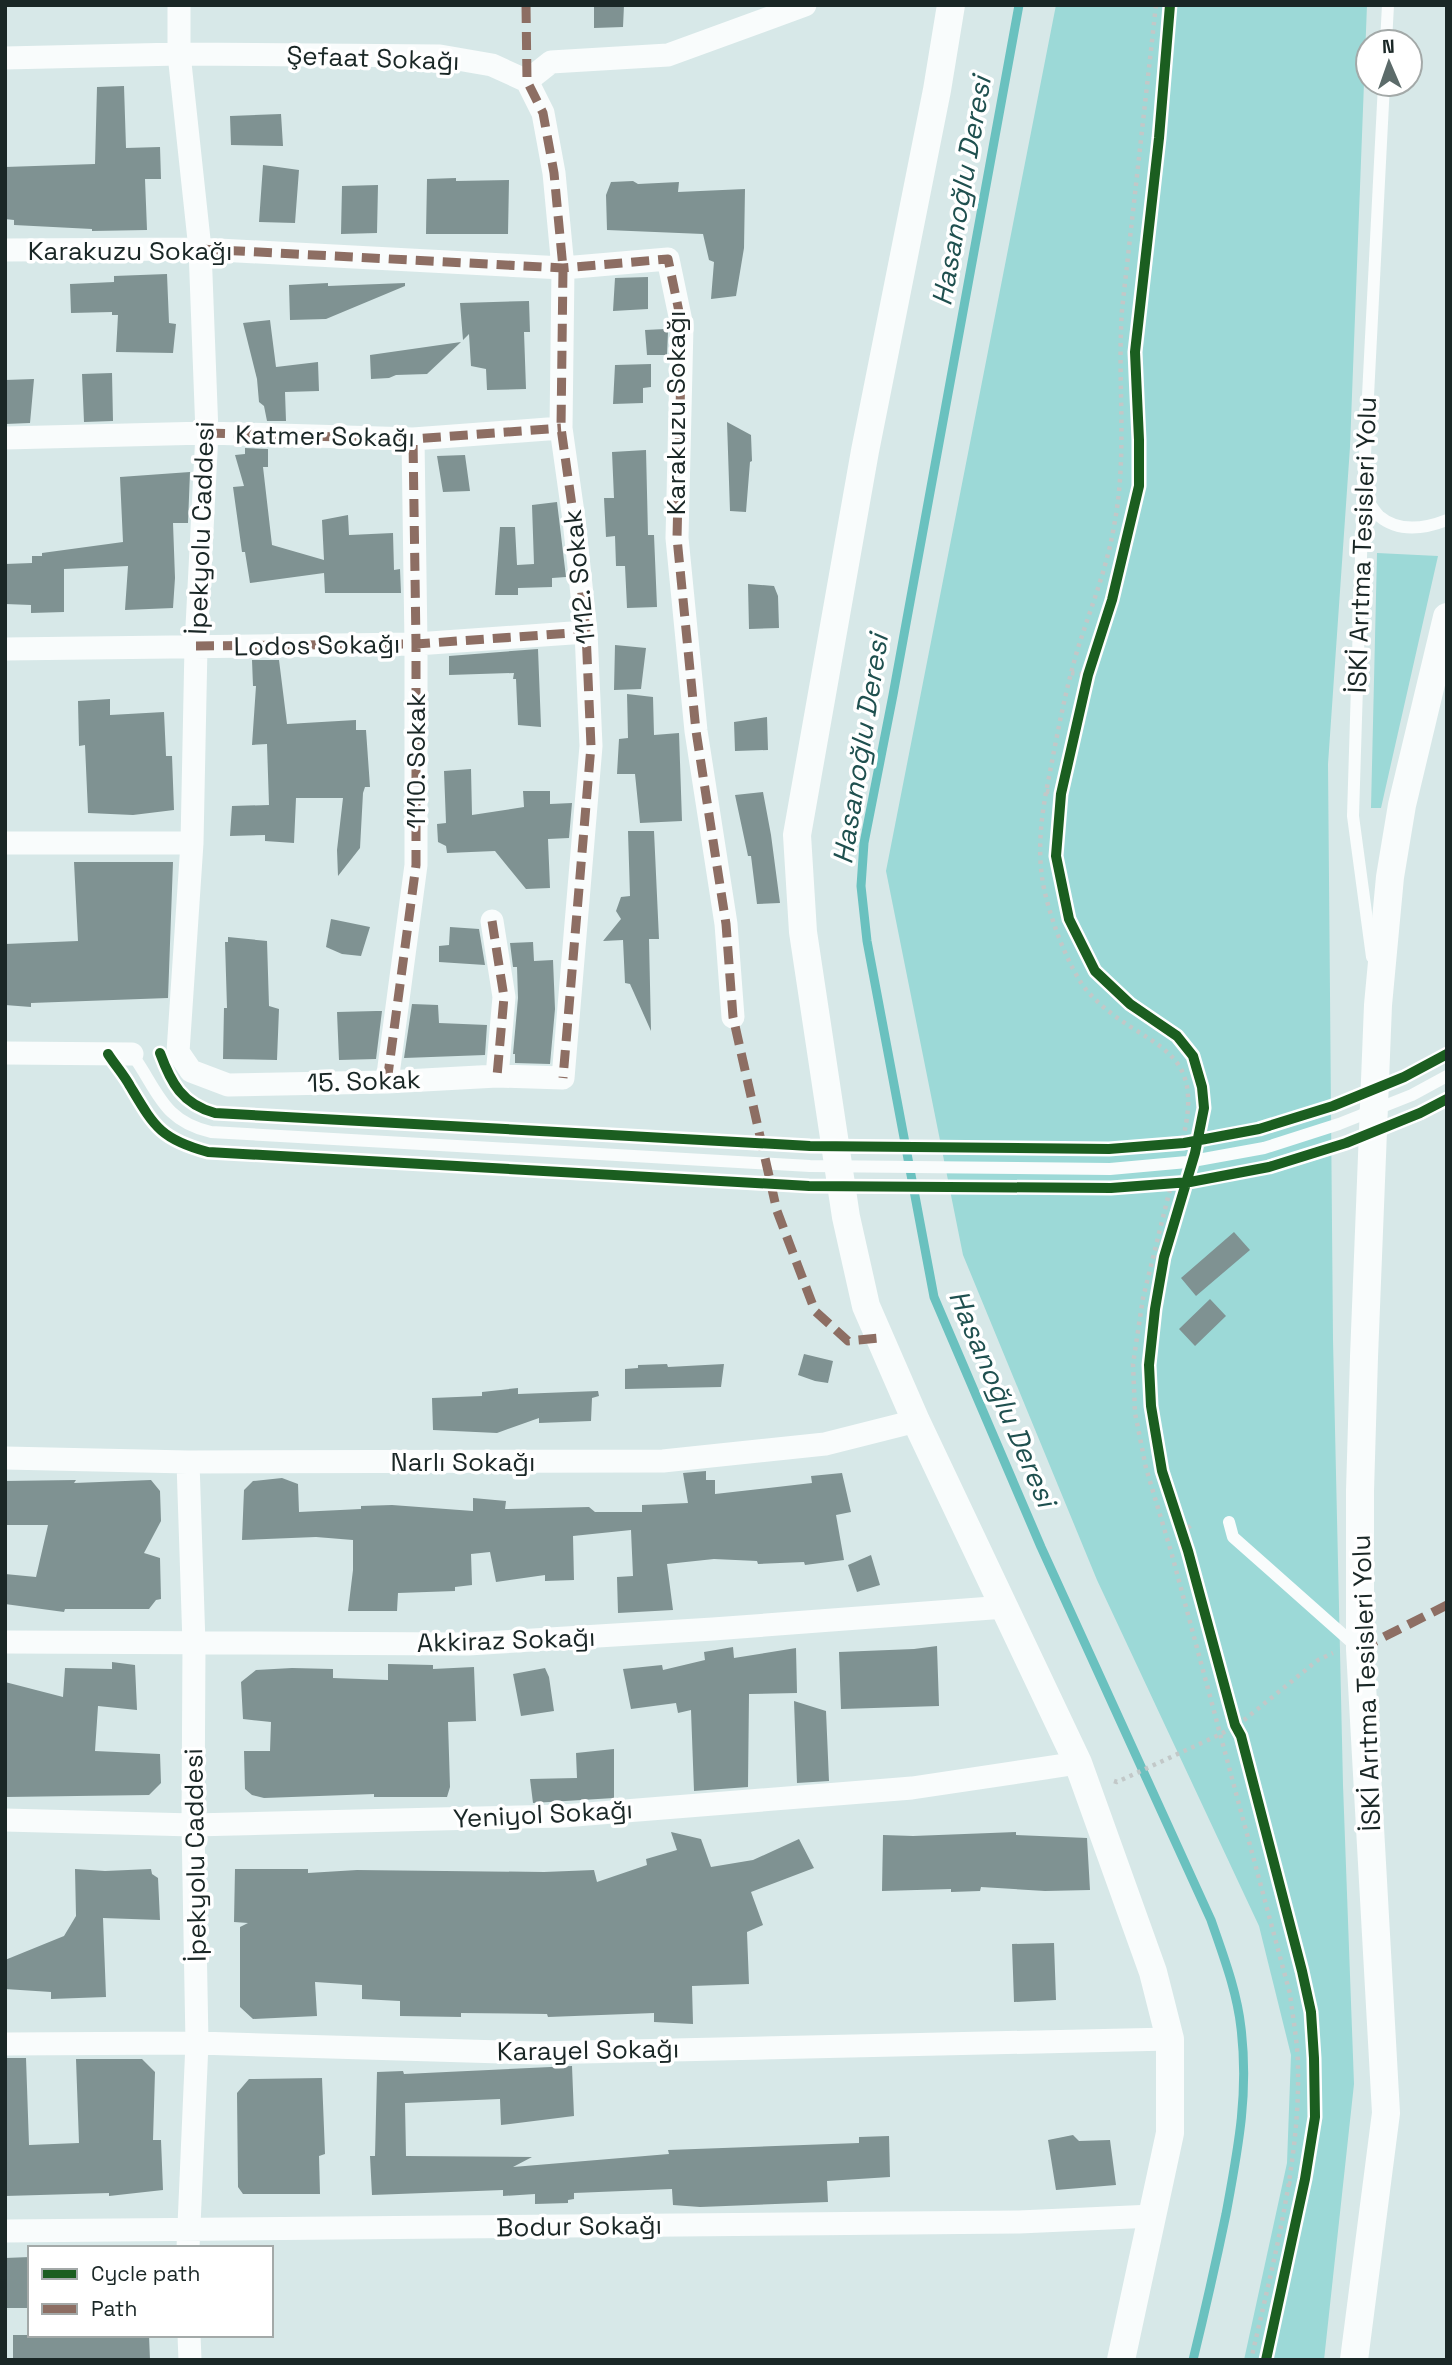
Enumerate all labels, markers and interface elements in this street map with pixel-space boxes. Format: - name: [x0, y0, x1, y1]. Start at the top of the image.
- north arrow: [1354, 28, 1424, 98]
- text: N: [1382, 34, 1395, 59]
- street label: Şefaat Sokağı: [286, 38, 460, 78]
- water label: Hasanoğlu Deresi: [923, 70, 999, 308]
- street label: Karakuzu Sokağı: [28, 234, 232, 268]
- street label: Karakuzu Sokağı: [659, 311, 693, 515]
- street label: İSKİ Arıtma Tesisleri Yolu: [1340, 396, 1384, 694]
- street label: Katmer Sokağı: [235, 417, 415, 455]
- street label: İpekyolu Caddesi: [180, 421, 222, 635]
- street label: 1112. Sokak: [555, 508, 603, 646]
- street label: Lodos Sokağı: [233, 627, 401, 663]
- water label: Hasanoğlu Deresi: [824, 628, 896, 866]
- street label: 1110. Sokak: [399, 693, 433, 829]
- street label: 15. Sokak: [307, 1062, 421, 1100]
- water label: Hasanoğlu Deresi: [941, 1284, 1066, 1515]
- street label: Narlı Sokağı: [391, 1445, 535, 1479]
- street label: İSKİ Arıtma Tesisleri Yolu: [1344, 1534, 1388, 1832]
- street label: Akkiraz Sokağı: [416, 1620, 596, 1660]
- street label: İpekyolu Caddesi: [176, 1748, 214, 1962]
- street label: Yeniyol Sokağı: [452, 1792, 634, 1836]
- street label: Karayel Sokağı: [496, 2031, 680, 2069]
- street label: Bodur Sokağı: [496, 2208, 662, 2244]
- legend: [28, 2246, 273, 2337]
- text: Cycle path: [91, 2260, 200, 2287]
- text: Path: [91, 2295, 137, 2322]

